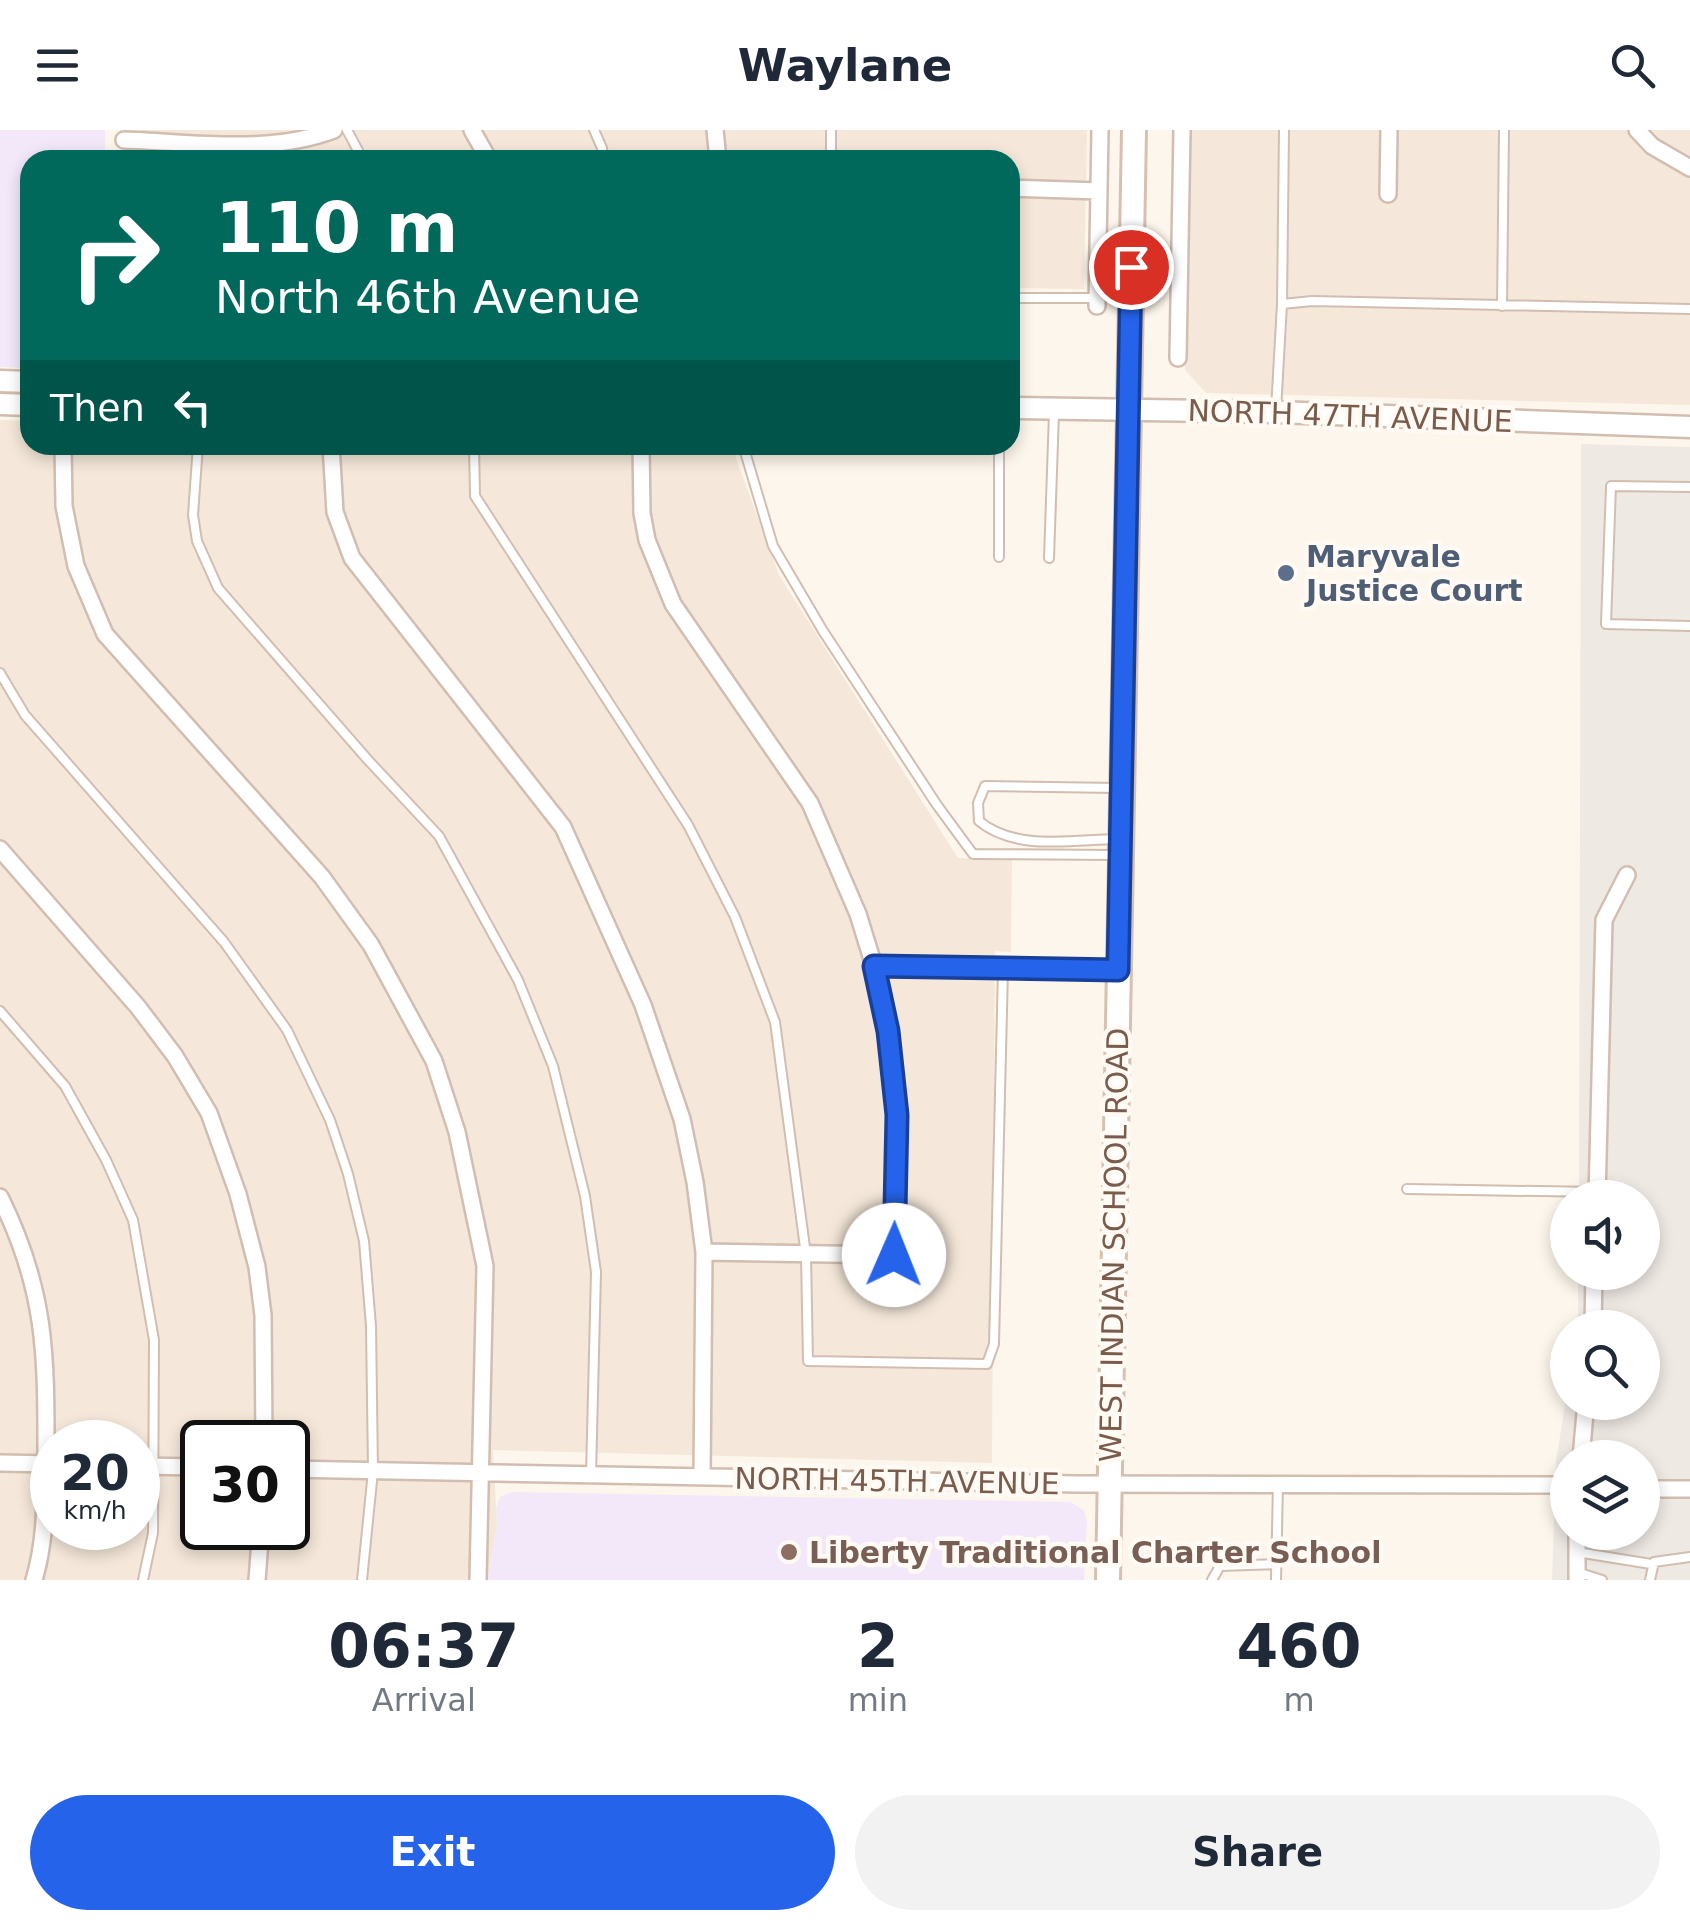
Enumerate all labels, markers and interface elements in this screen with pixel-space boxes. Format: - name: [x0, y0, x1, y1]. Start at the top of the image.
- icon: menu: [30, 38, 85, 93]
- icon: search: [1605, 38, 1660, 93]
- text: Waylane: [738, 39, 952, 92]
- text: 110 m: [215, 187, 458, 269]
- icon: right: [50, 190, 180, 320]
- pin: [1089, 225, 1174, 310]
- icon: arrive: [1104, 240, 1159, 295]
- text: North 46th Avenue: [215, 271, 640, 324]
- icon: left: [165, 380, 220, 435]
- text: Then: [50, 386, 145, 430]
- street label: NORTH 47TH AVENUE: [1187, 393, 1513, 439]
- place label: Maryvale Justice Court: [1304, 539, 1523, 608]
- marker: Maryvale Justice Court: [1275, 562, 1297, 584]
- street label: WEST INDIAN SCHOOL ROAD: [1093, 1027, 1135, 1463]
- map controls: [1550, 1180, 1660, 1550]
- button: sound: [1550, 1180, 1660, 1290]
- position arrow: [842, 1203, 946, 1307]
- button: search: [1550, 1310, 1660, 1420]
- speed limit sign: 30: [180, 1420, 310, 1550]
- button: layers: [1550, 1440, 1660, 1550]
- text: 20: [60, 1444, 130, 1502]
- street label: NORTH 45TH AVENUE: [734, 1461, 1060, 1501]
- text: km/h: [63, 1496, 127, 1525]
- place label: Liberty Traditional Charter School: [809, 1535, 1381, 1570]
- marker: Liberty Traditional Charter School: [778, 1541, 800, 1563]
- text: 06:37: [328, 1611, 519, 1681]
- text: 2: [857, 1611, 899, 1681]
- text: 460: [1236, 1611, 1362, 1681]
- text: Arrival: [372, 1681, 476, 1719]
- text: min: [848, 1681, 908, 1719]
- text: m: [1283, 1681, 1315, 1719]
- button: Exit: [30, 1795, 835, 1910]
- button: Share: [855, 1795, 1660, 1910]

